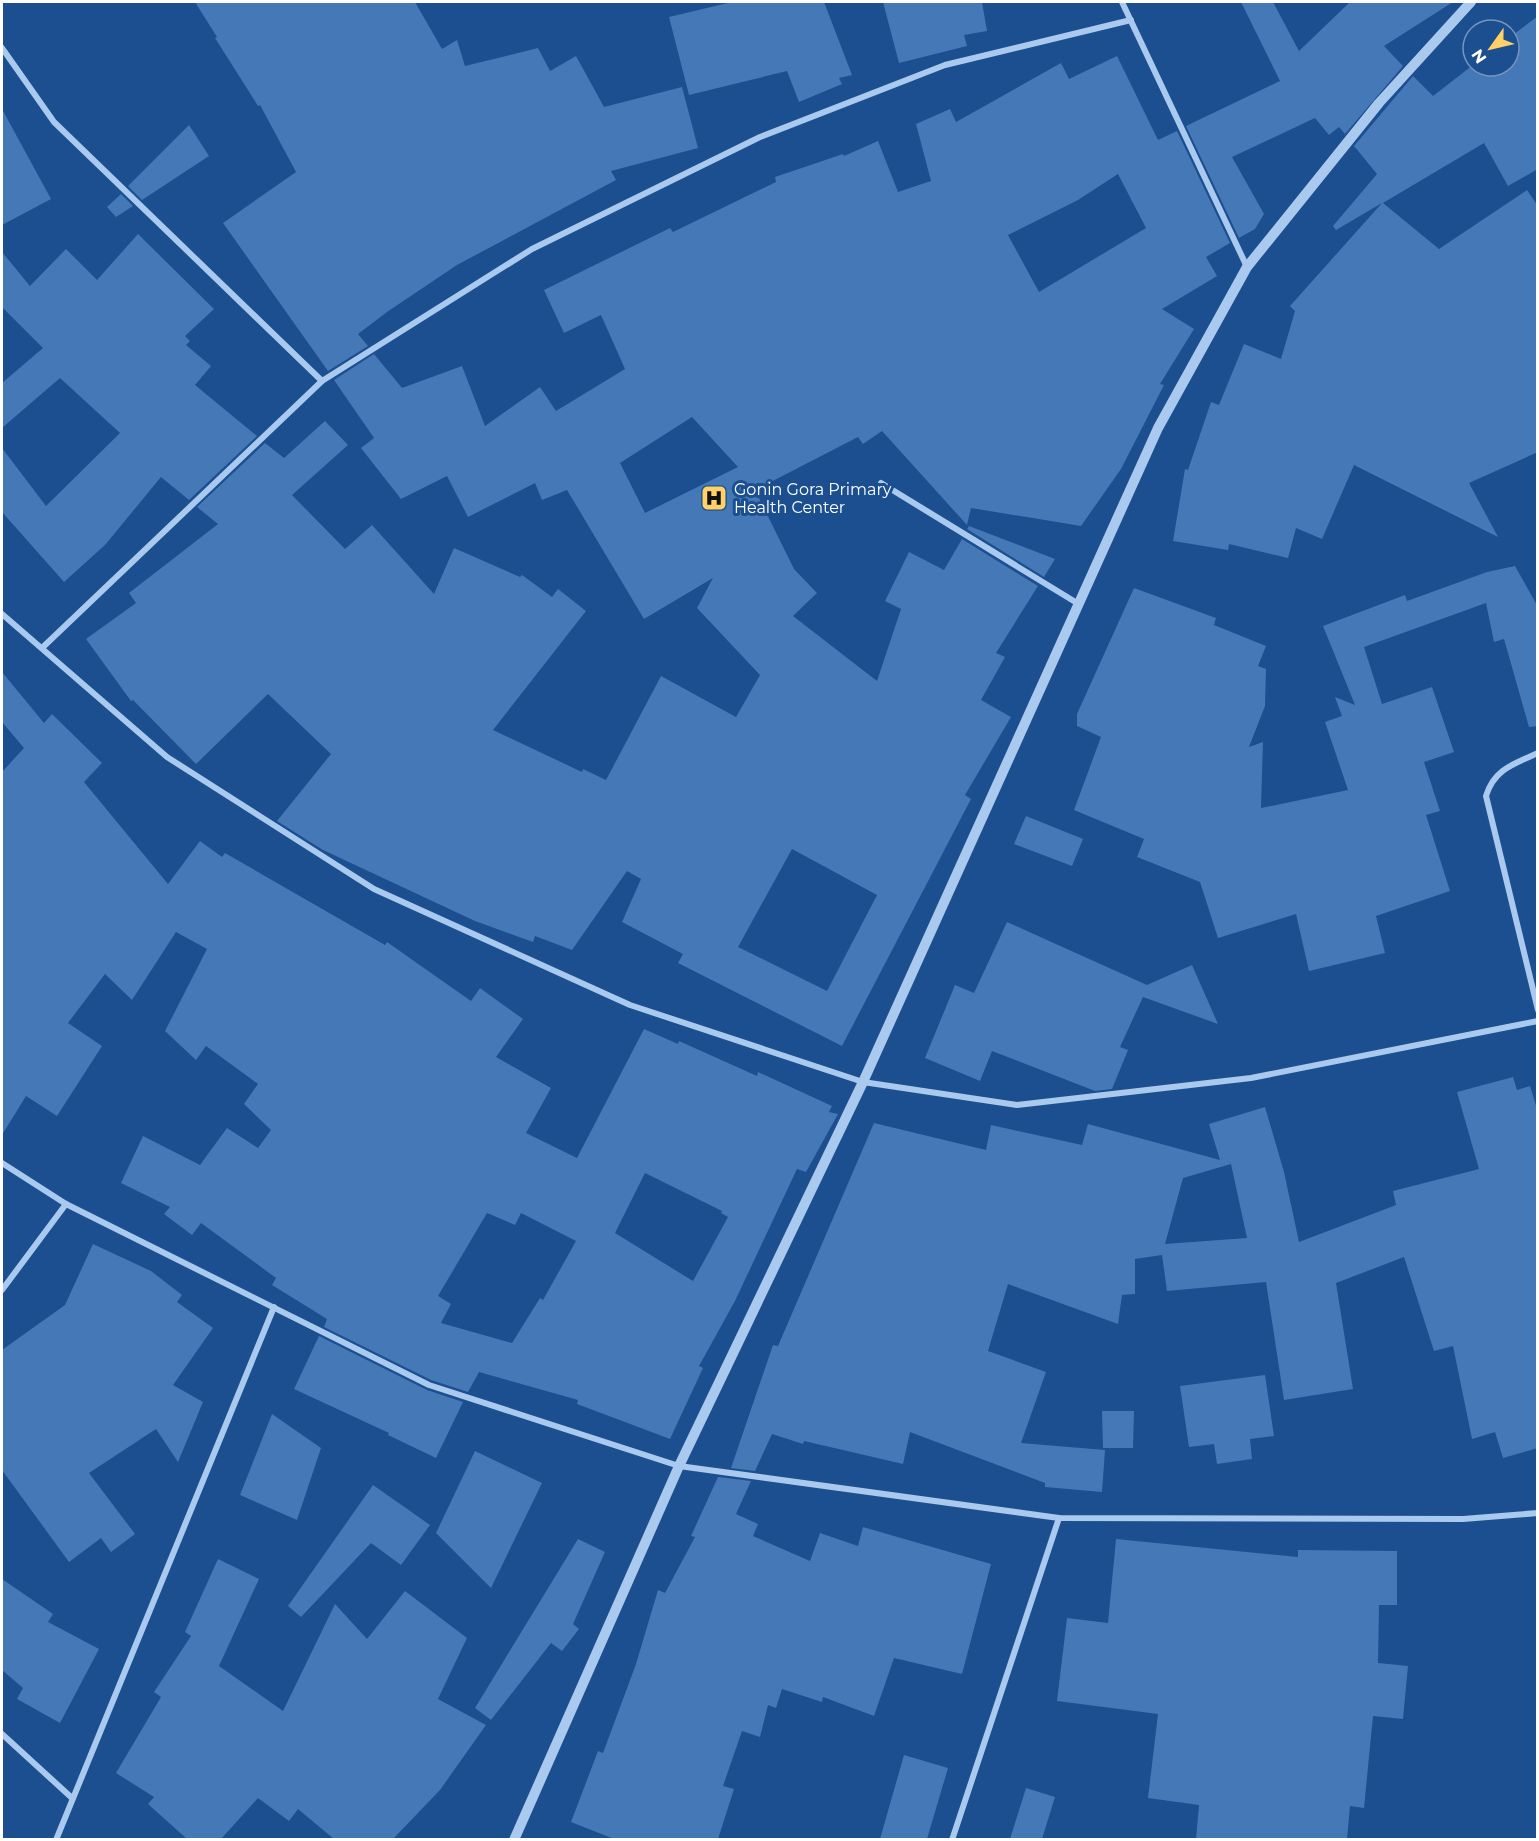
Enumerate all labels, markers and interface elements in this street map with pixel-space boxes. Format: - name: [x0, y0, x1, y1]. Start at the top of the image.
- north arrow: [1461, 18, 1521, 78]
- text: N: [1467, 45, 1490, 67]
- place label: Gonin Gora Primary Health Center: [734, 480, 892, 517]
- hospital icon: Gonin Gora Primary Health Center: [699, 483, 729, 513]

